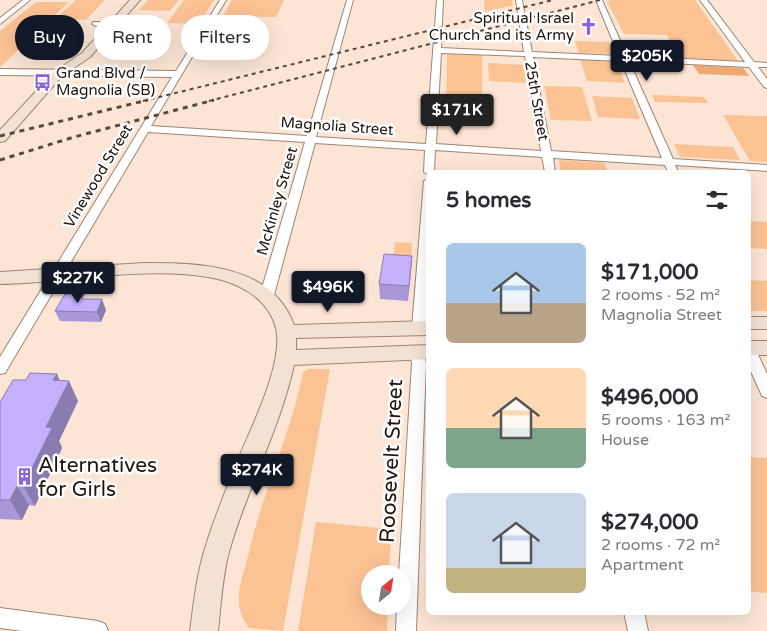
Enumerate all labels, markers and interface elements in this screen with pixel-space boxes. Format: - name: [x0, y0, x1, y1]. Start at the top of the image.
- place label: Spiritual Israel Church and its Army: [429, 9, 574, 44]
- chip: Buy: [15, 15, 84, 60]
- chip: Rent: [94, 15, 171, 60]
- chip: Filters: [181, 15, 269, 60]
- church icon: Spiritual Israel Church and its Army: [578, 17, 598, 37]
- pin: $205K: [612, 39, 682, 82]
- text: $205K: [622, 46, 672, 66]
- street label: 25th Street: [521, 60, 553, 142]
- place label: Grand Blvd / Magnolia (SB): [56, 64, 155, 99]
- bus stop icon: Grand Blvd / Magnolia (SB): [32, 72, 52, 92]
- pin: $171K: [422, 94, 492, 136]
- text: $171K: [432, 100, 482, 120]
- street label: Magnolia Street: [280, 113, 394, 139]
- street label: Vinewood Street: [60, 121, 136, 231]
- street label: McKinley Street: [253, 144, 301, 257]
- icon: filters: [703, 186, 731, 214]
- text: 5 homes: [446, 188, 531, 213]
- text: $171,000: [601, 260, 699, 285]
- pin: $227K: [43, 262, 113, 304]
- icon: home: [486, 263, 546, 323]
- text: $227K: [53, 268, 103, 288]
- pin: $496K: [293, 270, 363, 313]
- text: $496K: [303, 277, 353, 297]
- text: 2 rooms · 52 m²: [601, 285, 720, 305]
- text: Magnolia Street: [601, 305, 722, 325]
- street label: Roosevelt Street: [375, 379, 408, 544]
- text: $496,000: [601, 385, 699, 410]
- icon: home: [486, 388, 546, 448]
- text: 5 rooms · 163 m²: [601, 410, 730, 430]
- text: House: [601, 430, 649, 450]
- place label: Alternatives for Girls: [38, 453, 157, 502]
- pin: $274K: [222, 454, 292, 496]
- text: $274K: [232, 460, 282, 480]
- building icon: Alternatives for Girls: [14, 467, 34, 487]
- text: $274,000: [601, 510, 699, 535]
- icon: home: [486, 513, 546, 573]
- text: 2 rooms · 72 m²: [601, 535, 720, 555]
- text: Apartment: [601, 555, 684, 575]
- north arrow: [361, 565, 411, 615]
- map controls: [361, 565, 411, 615]

